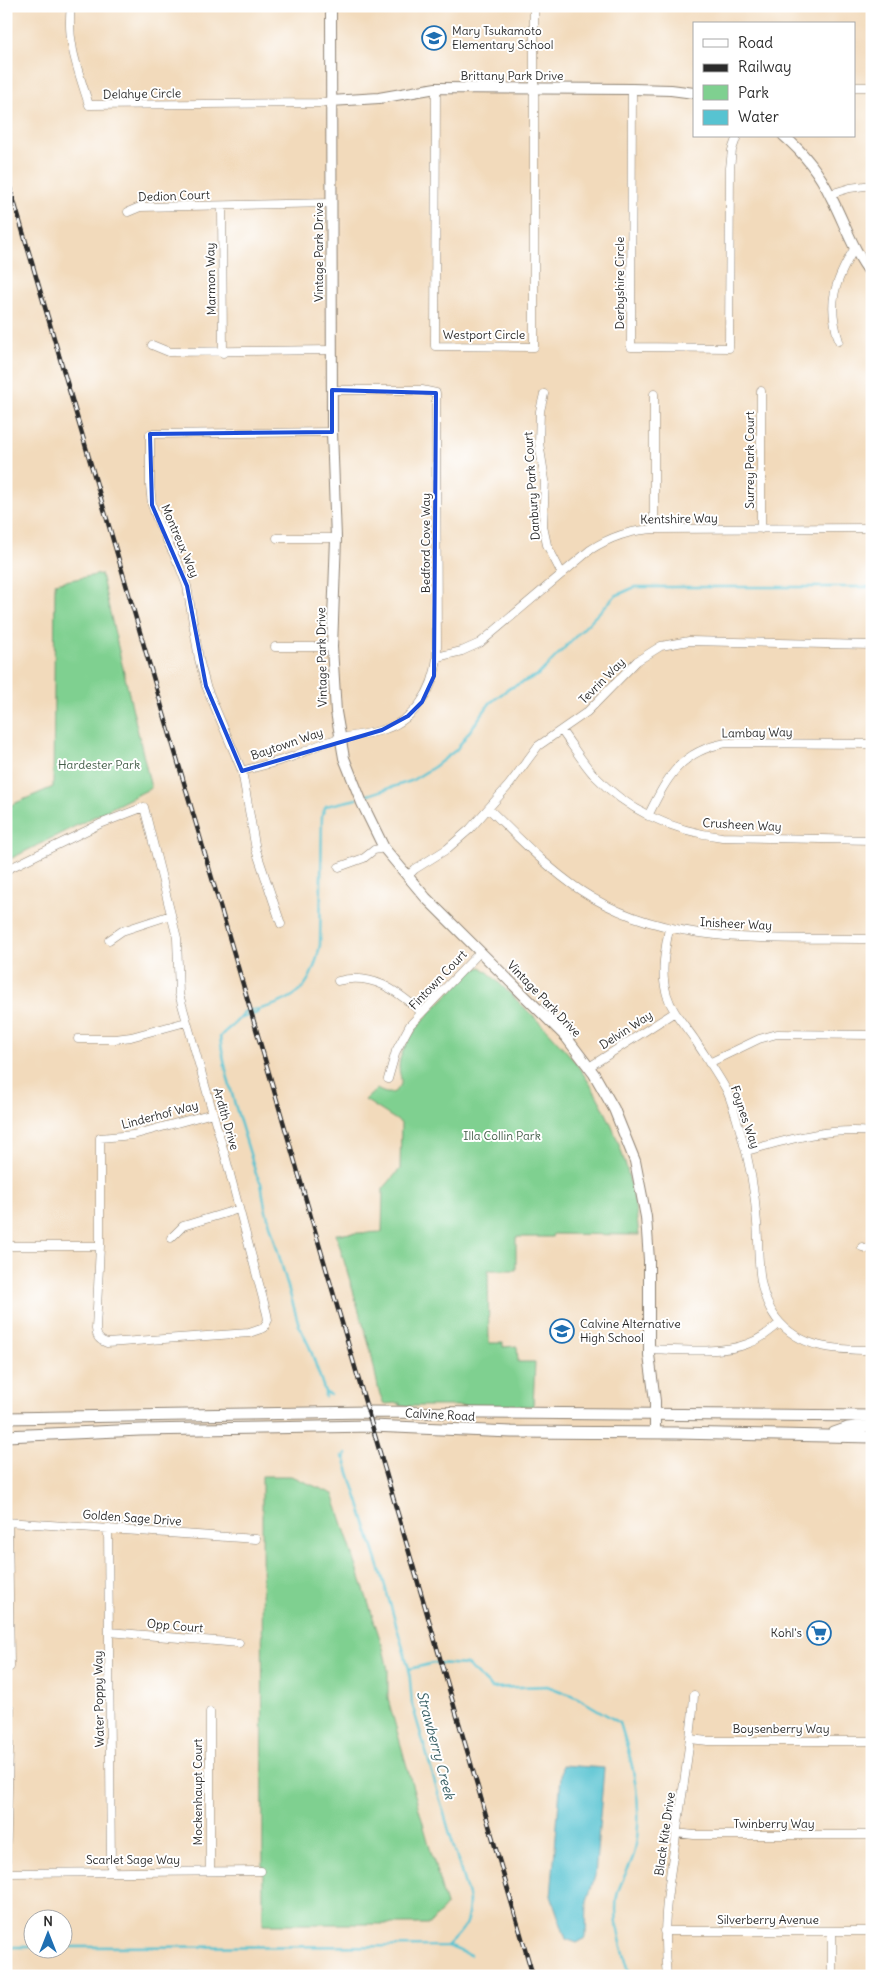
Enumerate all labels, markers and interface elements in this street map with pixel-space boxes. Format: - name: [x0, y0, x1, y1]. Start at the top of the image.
- legend: [693, 22, 856, 138]
- place label: Mary Tsukamoto Elementary School: [452, 23, 553, 52]
- school or university icon: Mary Tsukamoto Elementary School: [421, 25, 447, 51]
- text: Road: [738, 33, 773, 52]
- text: Railway: [738, 57, 792, 76]
- street label: Brittany Park Drive: [461, 68, 563, 83]
- text: Park: [738, 83, 769, 102]
- street label: Delahye Circle: [103, 85, 181, 102]
- text: Water: [738, 107, 779, 126]
- street label: Dedion Court: [138, 187, 210, 204]
- street label: Vintage Park Drive: [311, 202, 326, 302]
- street label: Derbyshire Circle: [612, 237, 627, 329]
- street label: Marmon Way: [202, 243, 219, 315]
- street label: Westport Circle: [443, 327, 525, 342]
- street label: Surrey Park Court: [742, 411, 757, 509]
- street label: Danbury Park Court: [520, 431, 543, 541]
- street label: Bedford Cove Way: [418, 493, 433, 593]
- street label: Montreux Way: [158, 502, 203, 580]
- street label: Kentshire Way: [640, 510, 718, 527]
- street label: Vintage Park Drive: [313, 607, 330, 707]
- street label: Tevrin Way: [575, 654, 628, 707]
- street label: Baytown Way: [249, 724, 325, 763]
- street label: Lambay Way: [721, 724, 793, 741]
- park label: Hardester Park: [58, 757, 140, 772]
- street label: Crusheen Way: [702, 815, 782, 834]
- street label: Inisheer Way: [700, 914, 772, 933]
- street label: Fintown Court: [406, 947, 470, 1012]
- street label: Vintage Park Drive: [504, 957, 584, 1040]
- street label: Delvin Way: [596, 1007, 655, 1052]
- street label: Foynes Way: [728, 1083, 763, 1150]
- street label: Ardith Drive: [210, 1086, 243, 1152]
- street label: Linderhof Way: [120, 1097, 200, 1132]
- park label: Illa Collin Park: [463, 1128, 541, 1143]
- place label: Calvine Alternative High School: [580, 1316, 681, 1345]
- school or university icon: Calvine Alternative High School: [549, 1318, 575, 1344]
- street label: Calvine Road: [405, 1405, 476, 1424]
- street label: Golden Sage Drive: [82, 1507, 182, 1528]
- street label: Opp Court: [146, 1616, 204, 1635]
- supermarket icon: Kohl's: [806, 1620, 832, 1646]
- place label: Kohl's: [771, 1625, 802, 1640]
- street label: Water Poppy Way: [90, 1651, 107, 1747]
- water label: Strawberry Creek: [413, 1689, 459, 1802]
- street label: Boysenberry Way: [733, 1721, 829, 1736]
- street label: Mockenhaupt Court: [190, 1739, 205, 1845]
- street label: Black Kite Drive: [651, 1791, 678, 1877]
- street label: Twinberry Way: [733, 1816, 815, 1831]
- street label: Scarlet Sage Way: [86, 1852, 180, 1867]
- north arrow: [22, 1910, 72, 1960]
- text: N: [43, 1912, 53, 1930]
- street label: Silverberry Avenue: [717, 1912, 819, 1927]

